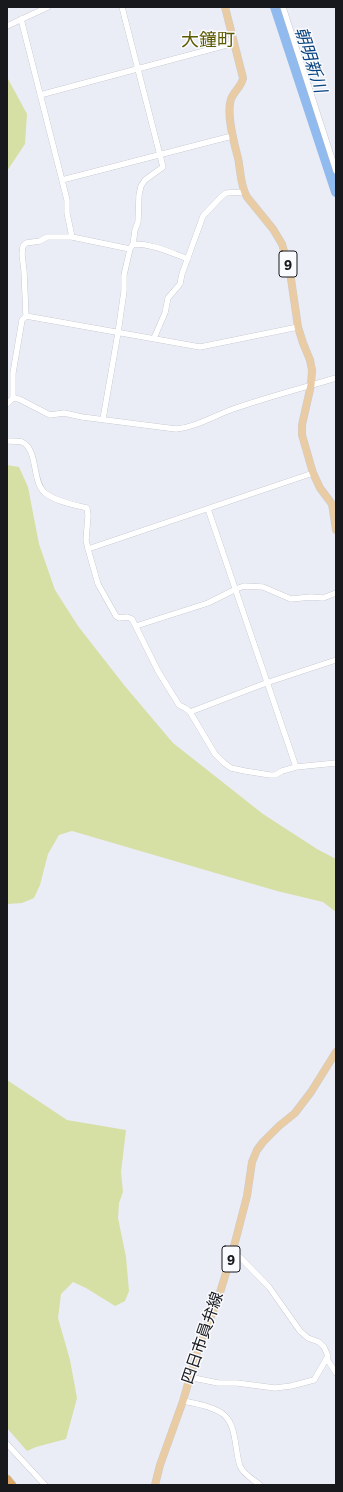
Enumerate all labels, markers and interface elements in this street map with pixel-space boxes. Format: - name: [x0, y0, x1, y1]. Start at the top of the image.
- water label: 朝明新川: [290, 25, 330, 95]
- district label: 大鐘町: [181, 30, 235, 52]
- road number: 9: [279, 251, 297, 277]
- road number: 9: [222, 1246, 240, 1272]
- street label: 四日市員弁線: [178, 1289, 228, 1387]

